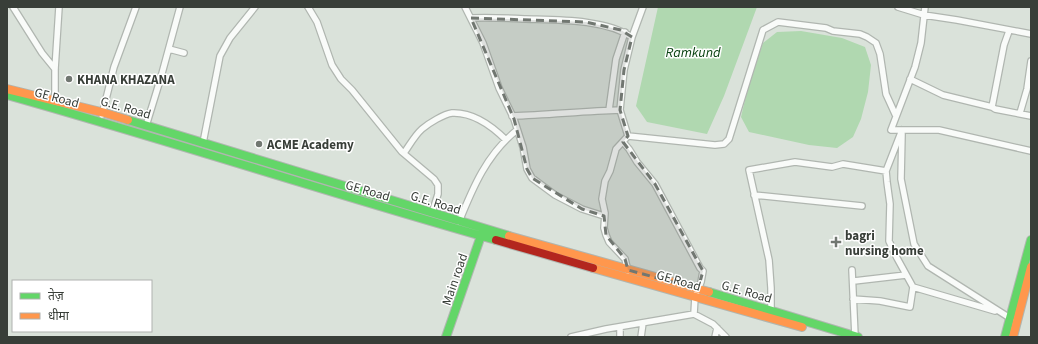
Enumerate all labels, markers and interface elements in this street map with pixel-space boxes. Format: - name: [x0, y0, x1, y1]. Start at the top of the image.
- water label: Ramkund: [666, 43, 721, 63]
- place label: KHANA KHAZANA: [77, 71, 175, 89]
- marker: KHANA KHAZANA: [64, 74, 74, 84]
- street label: GE Road: [32, 83, 81, 113]
- street label: G.E. Road: [98, 92, 153, 124]
- place label: ACME Academy: [266, 136, 354, 154]
- marker: ACME Academy: [254, 139, 264, 149]
- street label: GE Road: [343, 176, 392, 206]
- street label: G.E. Road: [408, 187, 463, 219]
- place label: bagri nursing home: [845, 227, 924, 260]
- marker: bagri nursing home: [830, 236, 842, 248]
- street label: Main road: [438, 251, 472, 308]
- street label: GE Road: [654, 266, 703, 296]
- street label: G.E. Road: [719, 276, 774, 308]
- legend: [12, 280, 152, 332]
- text: तेज़: [48, 288, 65, 305]
- text: धीमा: [48, 308, 70, 325]

